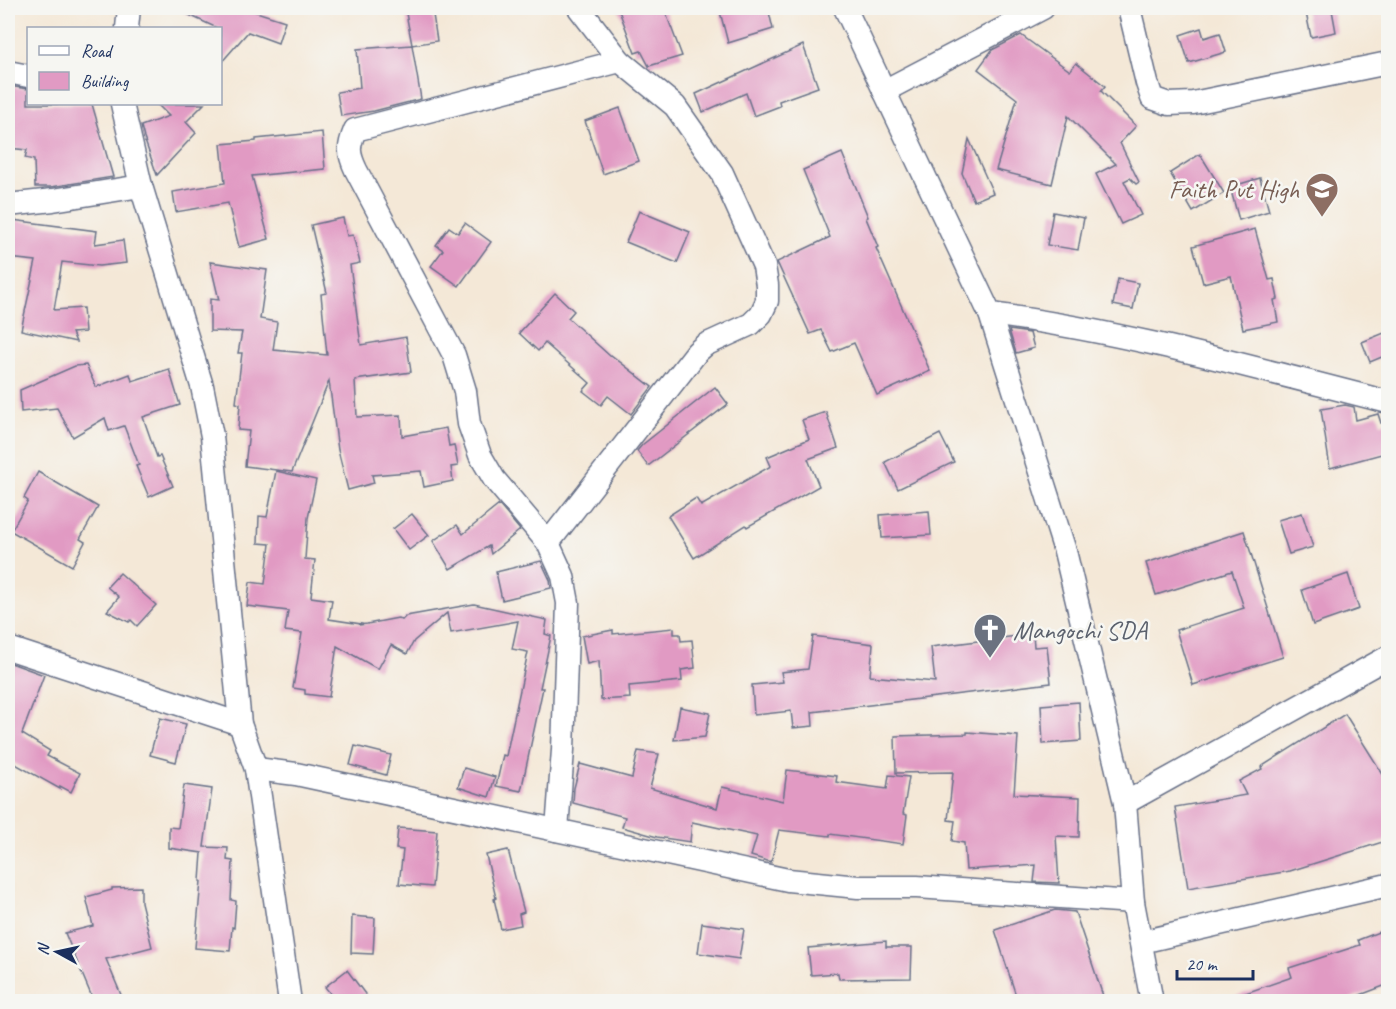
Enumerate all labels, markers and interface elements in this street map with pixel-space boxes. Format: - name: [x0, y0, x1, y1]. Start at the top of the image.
- legend: [27, 27, 222, 105]
- text: Road: [81, 40, 114, 62]
- text: Building: [81, 70, 130, 92]
- school or university icon: Faith Pvt High: [1304, 171, 1340, 218]
- place label: Faith Pvt High: [1169, 173, 1300, 206]
- church icon: Mangochi SDA: [972, 612, 1008, 659]
- place label: Mangochi SDA: [1013, 614, 1149, 647]
- north arrow: [27, 922, 87, 982]
- text: N: [33, 941, 54, 956]
- scale bar: [1177, 943, 1254, 981]
- text: 20 m: [1186, 953, 1219, 975]

